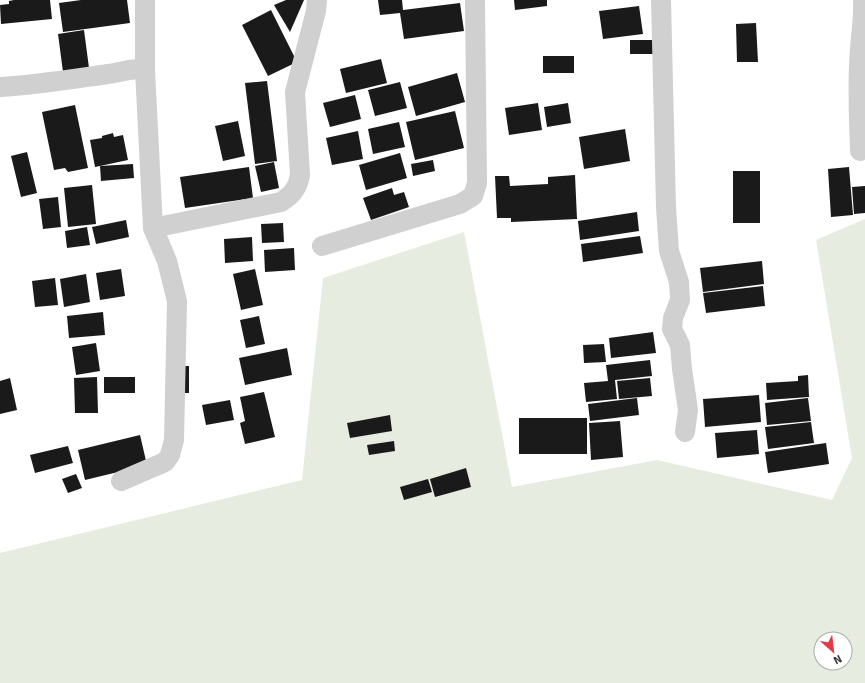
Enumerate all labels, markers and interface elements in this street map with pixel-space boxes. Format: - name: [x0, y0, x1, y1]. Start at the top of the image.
- north arrow: [813, 631, 853, 671]
- text: N: [831, 652, 844, 667]

